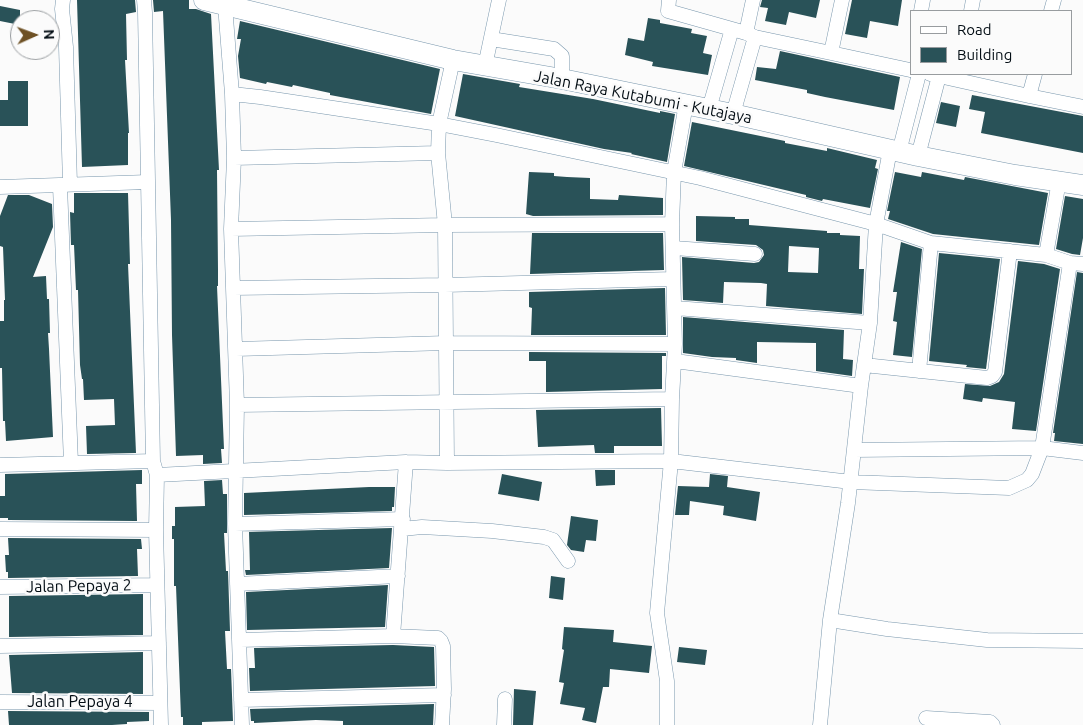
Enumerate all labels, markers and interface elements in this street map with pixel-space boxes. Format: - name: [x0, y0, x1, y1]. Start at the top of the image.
- north arrow: [10, 10, 60, 60]
- legend: [910, 10, 1073, 75]
- text: Road: [957, 21, 992, 38]
- text: N: [41, 29, 57, 40]
- text: Building: [957, 46, 1012, 63]
- street label: Jalan Raya Kutabumi - Kutajaya: [532, 66, 754, 128]
- street label: Jalan Pepaya 2: [26, 575, 132, 597]
- street label: Jalan Pepaya 4: [27, 692, 133, 712]

